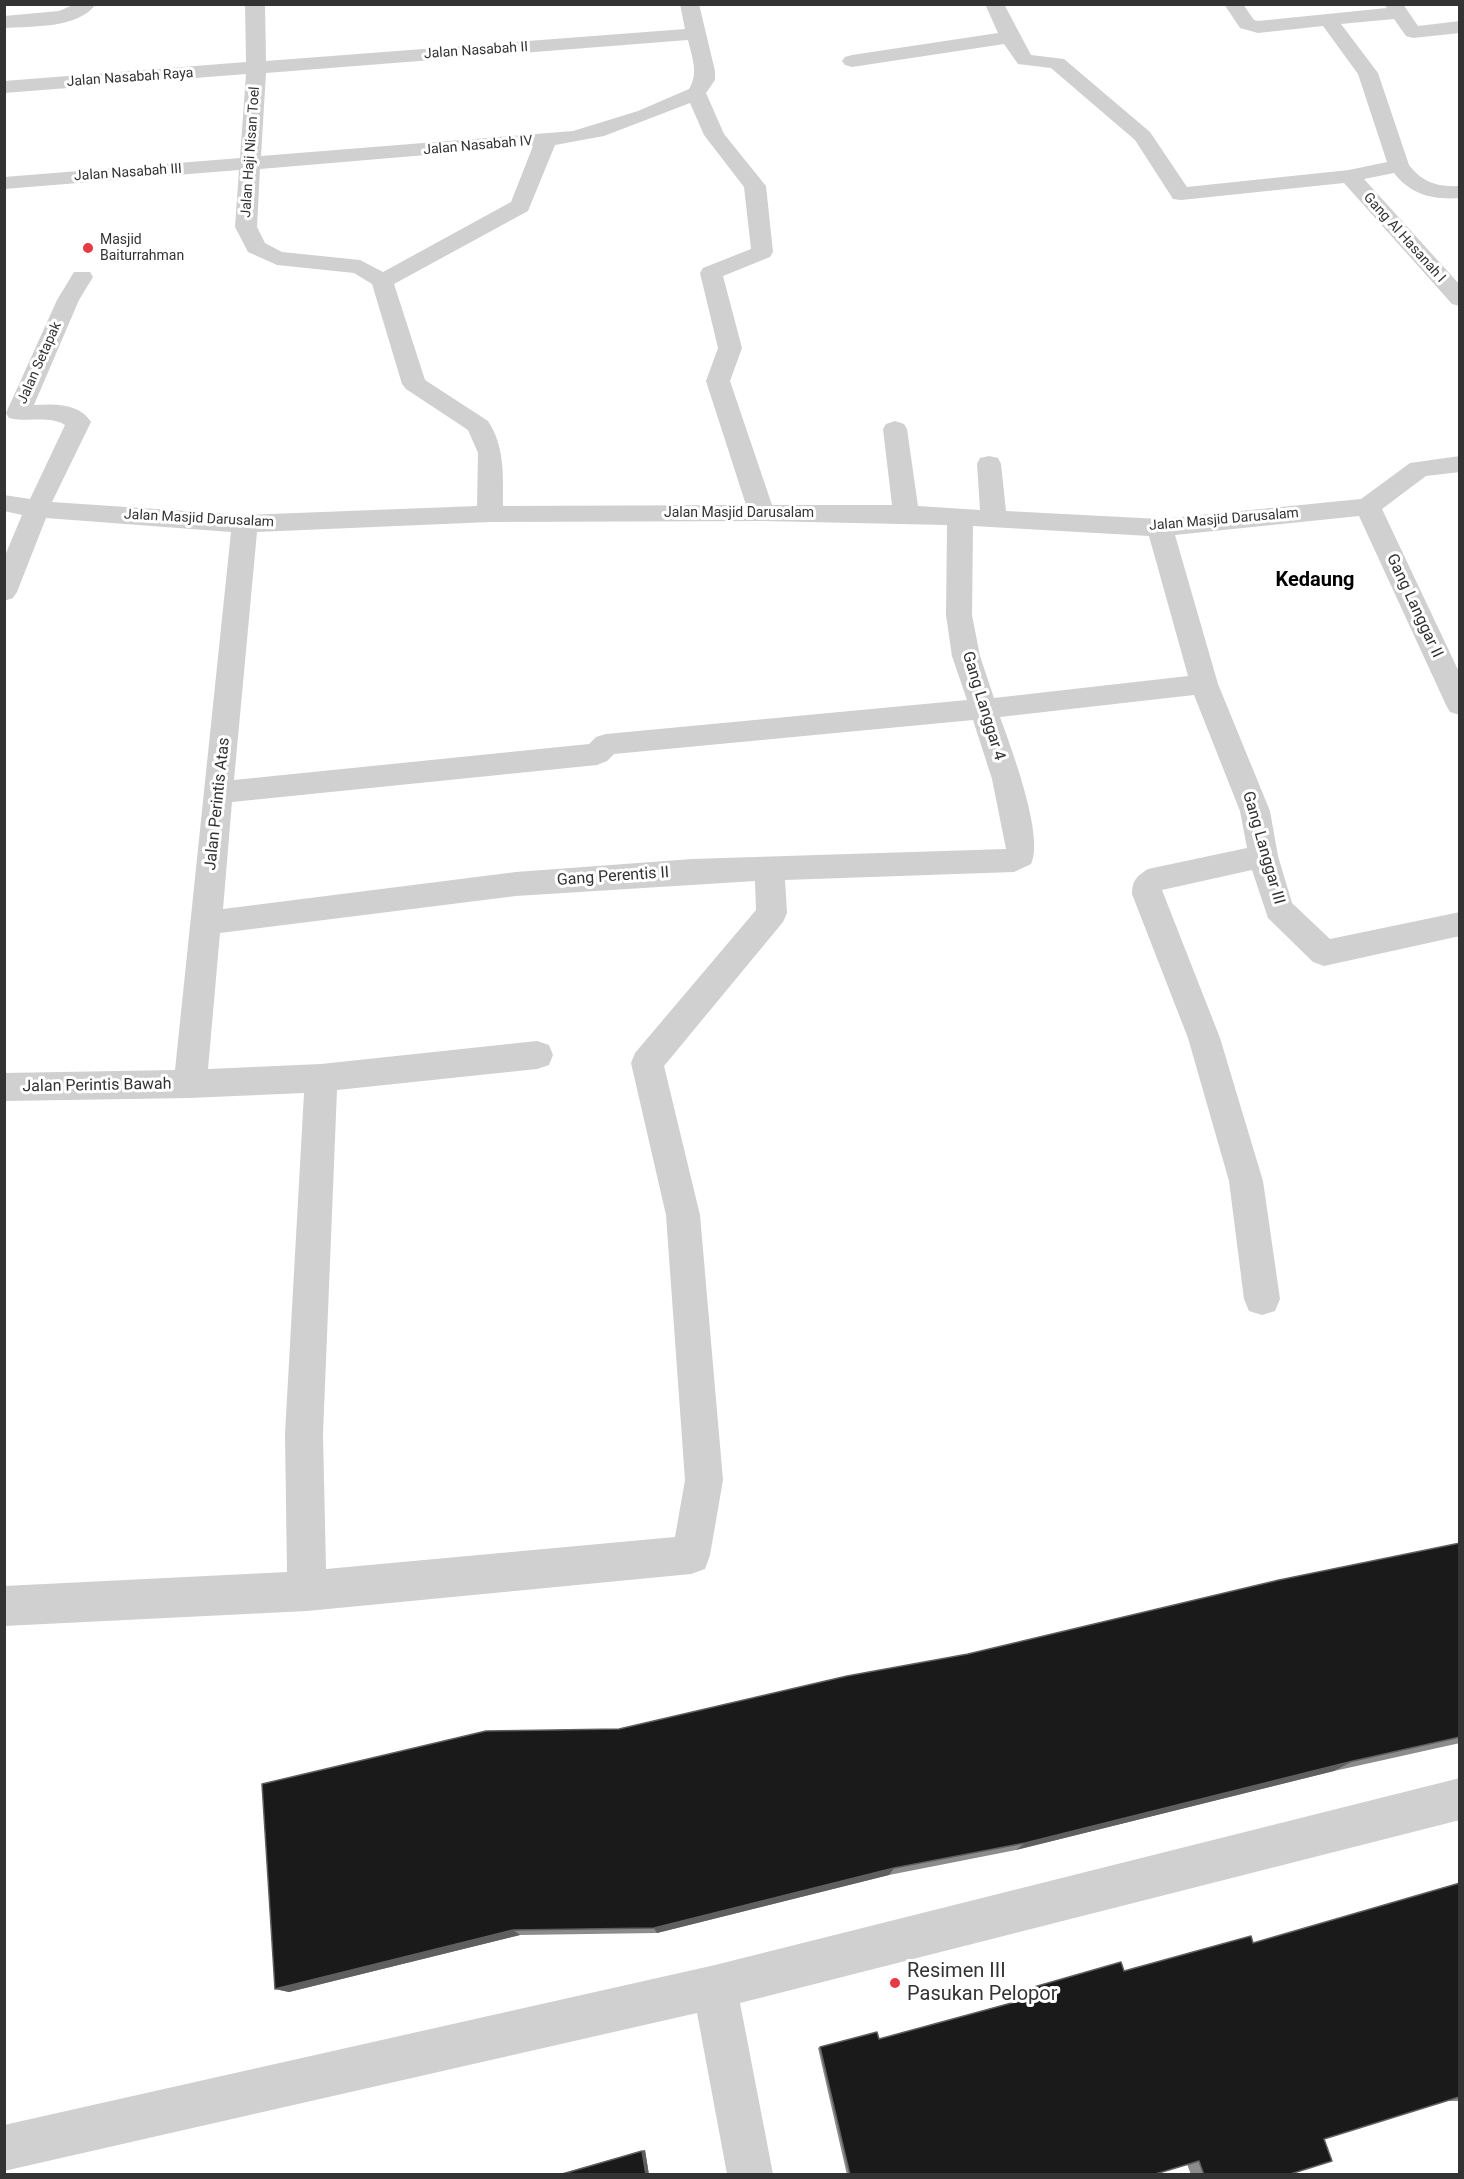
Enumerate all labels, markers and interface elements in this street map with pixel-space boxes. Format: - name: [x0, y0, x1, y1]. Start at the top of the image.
- street label: Jalan Nasabah II: [423, 39, 529, 63]
- street label: Jalan Nasabah Raya: [66, 65, 194, 91]
- street label: Jalan Haji Nisan Toel: [238, 86, 264, 218]
- street label: Jalan Nasabah IV: [423, 133, 533, 159]
- street label: Jalan Nasabah III: [74, 161, 182, 185]
- street label: Gang Al Hasanah I: [1359, 190, 1449, 286]
- place label: Masjid Baiturrahman: [100, 232, 184, 264]
- marker: Masjid Baiturrahman: [81, 241, 95, 255]
- street label: Jalan Setapak: [14, 319, 66, 407]
- street label: Jalan Masjid Darusalam: [664, 505, 814, 521]
- street label: Jalan Masjid Darusalam: [1148, 505, 1300, 535]
- street label: Jalan Masjid Darusalam: [124, 507, 274, 531]
- street label: Gang Langgar II: [1382, 551, 1446, 661]
- district label: Kedaung: [1275, 569, 1355, 593]
- street label: Gang Langgar 4: [957, 649, 1009, 763]
- street label: Jalan Perintis Atas: [201, 737, 235, 871]
- street label: Gang Langgar III: [1238, 789, 1288, 907]
- street label: Gang Perentis II: [556, 863, 670, 891]
- street label: Jalan Perintis Bawah: [22, 1075, 172, 1097]
- place label: Resimen III Pasukan Pelopor: [907, 1960, 1058, 2007]
- marker: Resimen III Pasukan Pelopor: [888, 1976, 902, 1990]

